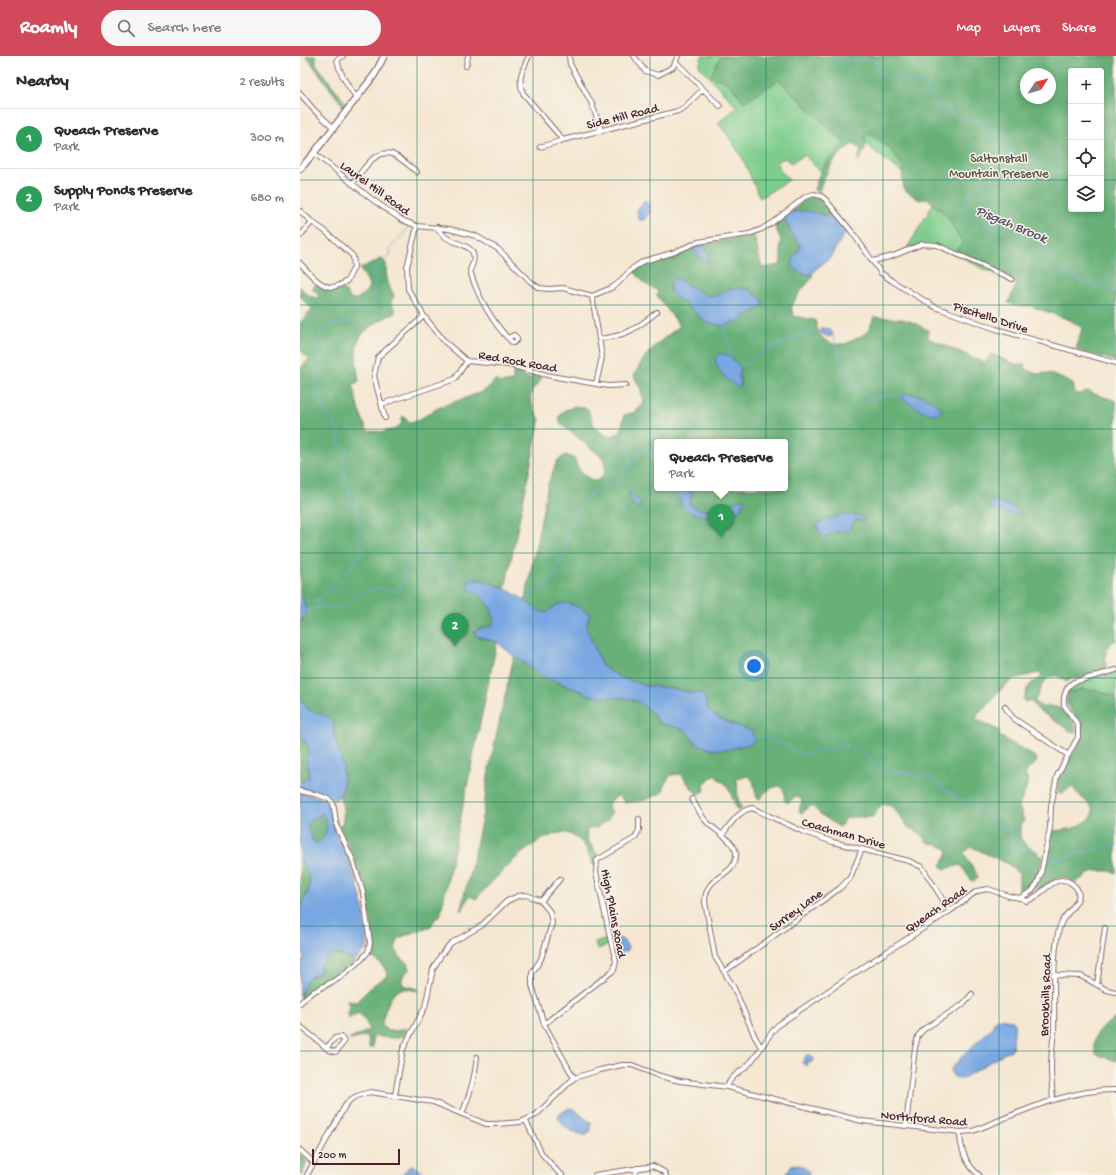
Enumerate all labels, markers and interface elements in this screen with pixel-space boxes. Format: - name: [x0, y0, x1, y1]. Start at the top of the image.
- search box: [101, 10, 381, 46]
- text: Roamly: [20, 17, 77, 40]
- icon: search: [115, 17, 137, 39]
- text: Search here: [147, 19, 221, 37]
- text: Map: [957, 20, 981, 37]
- text: Layers: [1003, 20, 1040, 37]
- text: Share: [1062, 20, 1096, 37]
- north arrow: [1020, 68, 1056, 104]
- map controls: [1068, 68, 1104, 212]
- button: +: [1068, 68, 1104, 104]
- text: Nearby: [16, 72, 69, 92]
- text: 2 results: [239, 75, 284, 90]
- street label: Side Hill Road: [585, 101, 662, 134]
- button: −: [1068, 104, 1104, 140]
- text: Queach Preserve: [54, 122, 158, 140]
- text: 1: [26, 131, 32, 146]
- text: 300 m: [250, 131, 284, 146]
- text: Park: [54, 140, 79, 155]
- button: locate: [1068, 140, 1104, 176]
- park label: Saltonstall Mountain Preserve: [949, 152, 1049, 182]
- street label: Laurel Hill Road: [337, 159, 414, 220]
- button: layers: [1068, 176, 1104, 212]
- text: Supply Ponds Preserve: [54, 182, 192, 200]
- text: 2: [26, 191, 32, 206]
- text: 680 m: [251, 191, 284, 206]
- text: Park: [54, 200, 79, 215]
- water label: Pisgah Brook: [973, 203, 1051, 249]
- street label: Piscitello Drive: [950, 299, 1030, 338]
- street label: Red Rock Road: [477, 348, 559, 377]
- popup: [654, 439, 788, 491]
- text: Queach Preserve: [669, 449, 773, 467]
- text: Park: [669, 467, 694, 482]
- pin: 1: [708, 504, 734, 537]
- pin: 2: [442, 613, 468, 646]
- your location: [744, 656, 764, 676]
- street label: Coachman Drive: [800, 815, 887, 854]
- street label: High Plains Road: [597, 868, 629, 961]
- street label: Queach Road: [903, 883, 971, 937]
- street label: Surrey Lane: [767, 886, 826, 935]
- street label: Brookhills Road: [1038, 952, 1055, 1037]
- street label: Northford Road: [880, 1108, 969, 1131]
- scale bar: [312, 1147, 400, 1166]
- text: 200 m: [318, 1150, 346, 1162]

